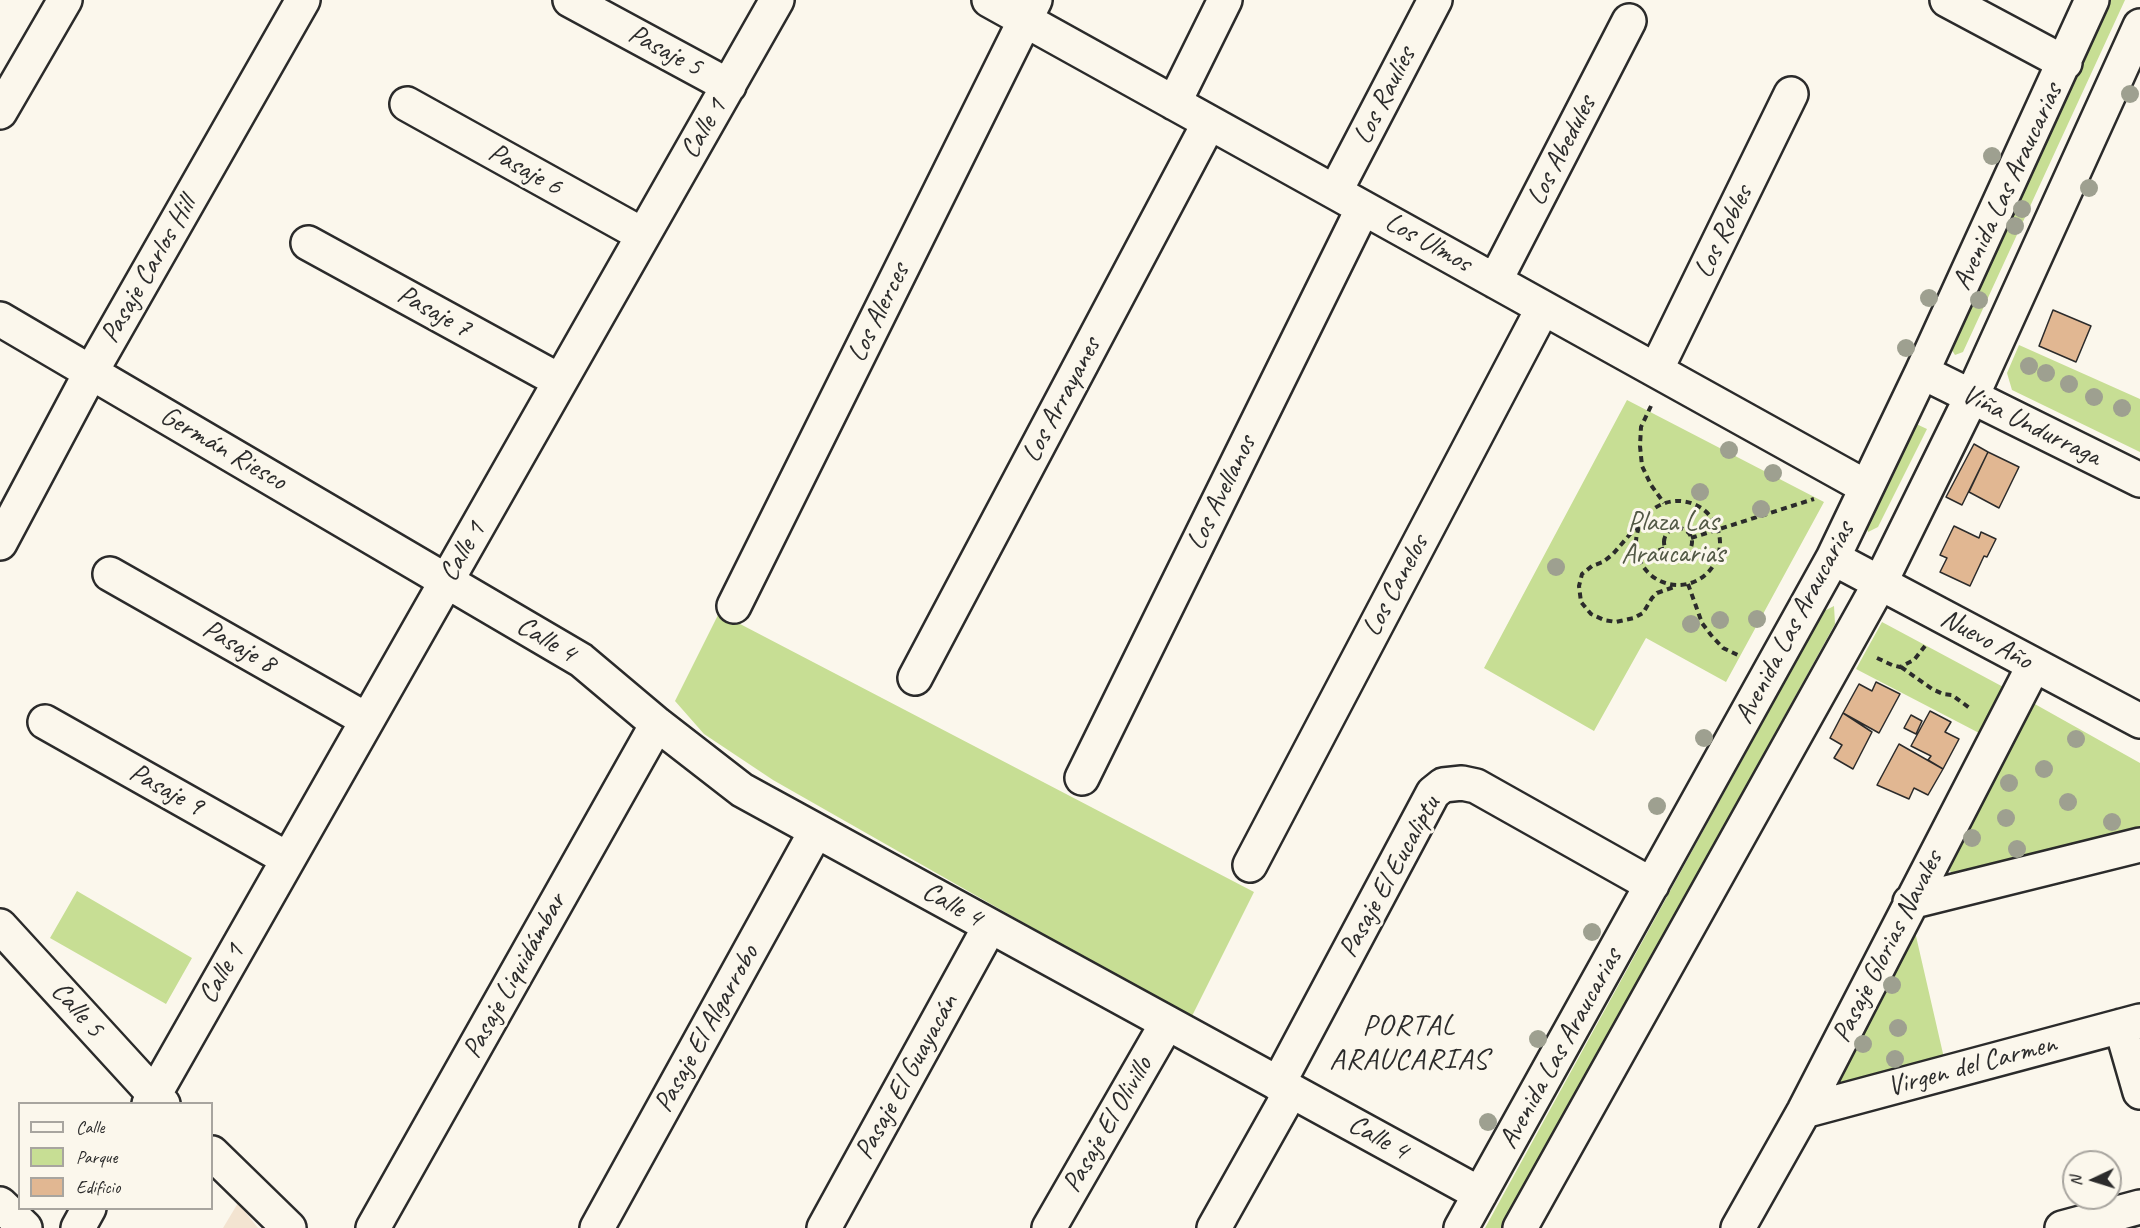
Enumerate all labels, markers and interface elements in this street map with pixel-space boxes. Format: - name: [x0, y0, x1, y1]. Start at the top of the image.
- street label: Pasaje 5: [622, 18, 708, 84]
- street label: Los Raulíes: [1346, 42, 1424, 150]
- street label: Avenida Las Araucarias: [1946, 79, 2070, 295]
- street label: Los Abedules: [1520, 91, 1604, 211]
- street label: Calle 1: [674, 93, 734, 165]
- street label: Pasaje 6: [482, 136, 568, 204]
- street label: Los Robles: [1687, 180, 1761, 284]
- street label: Pasaje Carlos Hill: [94, 191, 204, 349]
- street label: Los Ulmos: [1379, 206, 1477, 280]
- street label: Los Alerces: [841, 258, 917, 368]
- street label: Pasaje 7: [391, 278, 477, 346]
- street label: Los Arrayanes: [1015, 332, 1109, 468]
- street label: Viña Undurraga: [1956, 378, 2106, 474]
- street label: Germán Riesco: [154, 399, 292, 499]
- street label: Los Avellanos: [1180, 430, 1264, 556]
- park label: Plaza Las Araucarias: [1621, 506, 1725, 572]
- street label: Calle 1: [433, 516, 493, 588]
- street label: Avenida Las Araucarias: [1728, 516, 1862, 730]
- street label: Los Canelos: [1355, 530, 1437, 642]
- street label: Nuevo Año: [1935, 602, 2037, 678]
- street label: Calle 4: [510, 609, 582, 671]
- street label: Pasaje 8: [196, 613, 282, 681]
- street label: Pasaje 9: [123, 756, 209, 824]
- street label: Pasaje El Eucaliptu: [1332, 790, 1448, 964]
- street label: Pasaje Glorias Navales: [1825, 846, 1951, 1048]
- street label: Calle 4: [916, 875, 988, 935]
- street label: Pasaje Liquidámbar: [456, 888, 574, 1064]
- street label: Calle 1: [192, 938, 252, 1010]
- street label: Pasaje El Algarrobo: [647, 940, 767, 1118]
- street label: Avenida Las Araucarias: [1492, 943, 1630, 1155]
- street label: Calle 5: [43, 975, 111, 1045]
- street label: Pasaje El Guayacán: [848, 989, 966, 1165]
- district label: PORTAL ARAUCARIAS: [1329, 1008, 1489, 1078]
- street label: Virgen del Carmen: [1884, 1027, 2060, 1105]
- street label: Pasaje El Olivillo: [1056, 1051, 1160, 1199]
- legend: [18, 1102, 213, 1210]
- street label: Calle 4: [1342, 1108, 1414, 1168]
- text: Calle: [76, 1116, 104, 1138]
- text: Parque: [76, 1146, 117, 1168]
- north arrow: [2062, 1150, 2122, 1210]
- text: N: [2066, 1175, 2086, 1187]
- text: Edificio: [76, 1176, 120, 1198]

